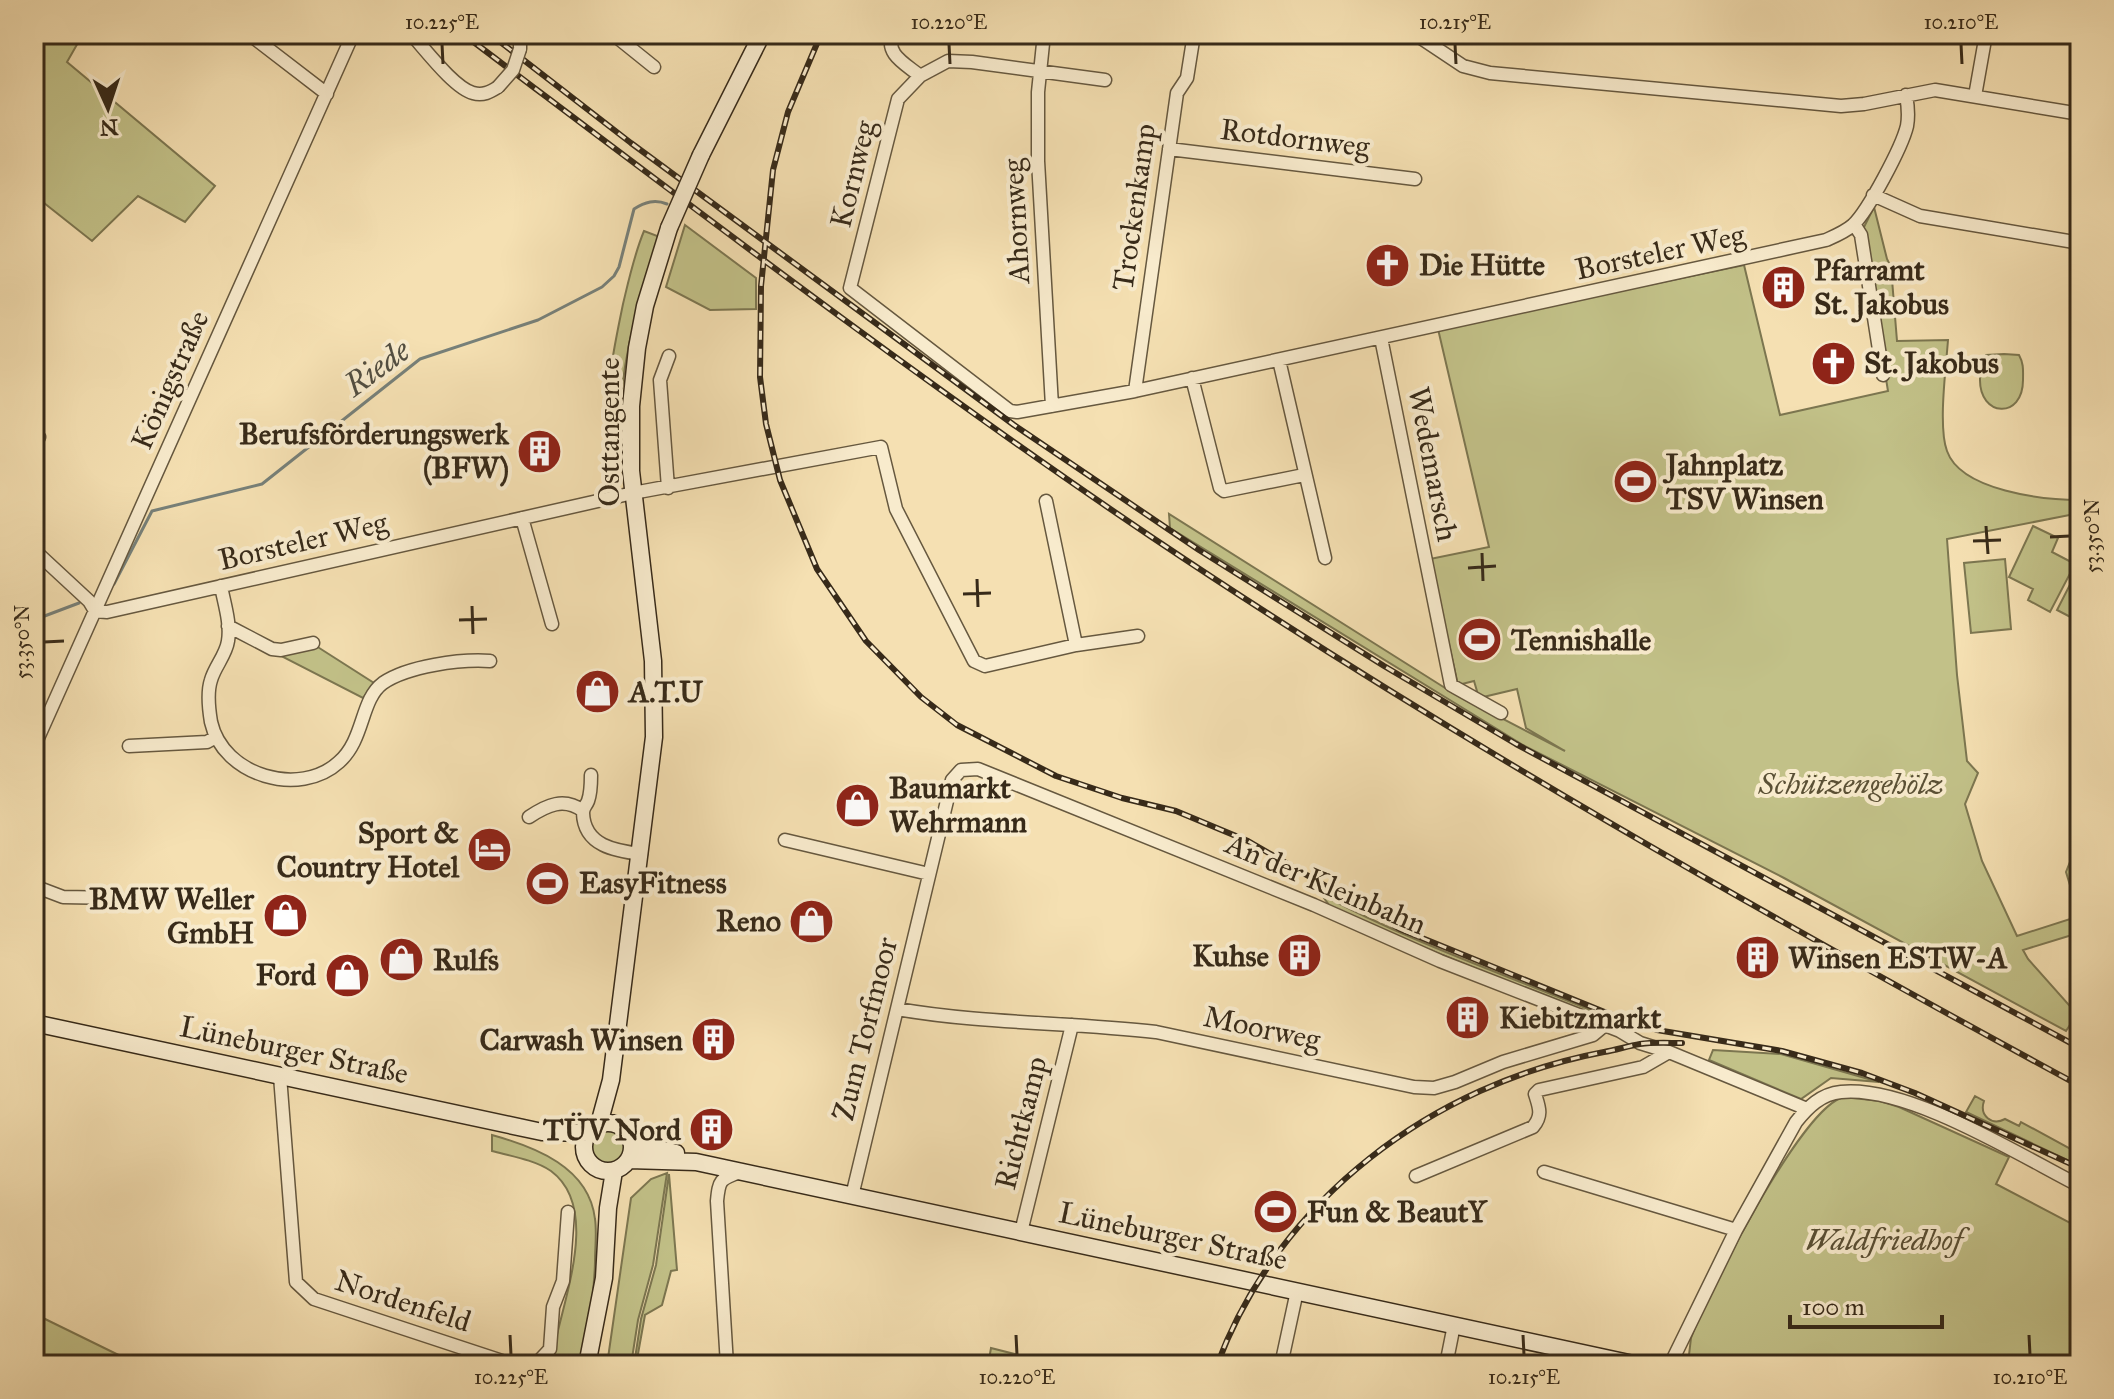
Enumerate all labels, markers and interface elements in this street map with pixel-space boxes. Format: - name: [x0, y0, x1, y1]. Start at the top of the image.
- text: 10.225°E: [405, 10, 479, 34]
- text: 10.220°E: [911, 10, 987, 34]
- text: 10.215°E: [1419, 10, 1491, 34]
- text: 10.210°E: [1924, 10, 1998, 34]
- north arrow: [68, 68, 148, 148]
- street label: Rotdornweg: [1218, 111, 1373, 165]
- text: N: [99, 114, 119, 141]
- street label: Kornweg: [822, 116, 884, 231]
- street label: Trockenkamp: [1104, 121, 1164, 293]
- street label: Ahornweg: [995, 157, 1037, 286]
- street label: Borsteler Weg: [1572, 216, 1749, 288]
- church icon: Die Hütte: [1364, 241, 1412, 289]
- place label: Die Hütte: [1419, 247, 1546, 283]
- place label: Pfarramt St. Jakobus: [1814, 252, 1949, 323]
- building icon: Pfarramt St. Jakobus: [1759, 263, 1807, 311]
- street label: Königstraße: [123, 305, 217, 455]
- water label: Riede: [336, 331, 418, 405]
- church icon: St. Jakobus: [1809, 339, 1857, 387]
- place label: St. Jakobus: [1864, 345, 1999, 382]
- street label: Osttangente: [591, 357, 627, 507]
- street label: Wedemarsch: [1400, 384, 1466, 545]
- place label: Berufsförderungswerk (BFW): [239, 416, 510, 487]
- building icon: Berufsförderungswerk (BFW): [516, 427, 564, 475]
- place label: Jahnplatz TSV Winsen: [1662, 447, 1825, 517]
- sports icon: Jahnplatz TSV Winsen: [1611, 458, 1659, 506]
- text: 53.350°N: [2080, 499, 2104, 573]
- street label: Borsteler Weg: [215, 504, 392, 578]
- text: 53.350°N: [10, 605, 34, 679]
- sports icon: Tennishalle: [1456, 616, 1504, 664]
- place label: Tennishalle: [1511, 622, 1652, 658]
- shop icon: A.T.U: [574, 668, 622, 716]
- place label: A.T.U: [627, 674, 704, 710]
- park label: Schützengehölz: [1757, 766, 1944, 802]
- place label: Baumarkt Wehrmann: [889, 770, 1028, 840]
- shop icon: Baumarkt Wehrmann: [834, 781, 882, 829]
- place label: Sport & Country Hotel: [277, 815, 460, 885]
- street label: An der Kleinbahn: [1218, 825, 1432, 942]
- hotel icon: Sport & Country Hotel: [466, 826, 514, 874]
- sports icon: EasyFitness: [524, 859, 572, 907]
- place label: EasyFitness: [579, 865, 727, 901]
- place label: BMW Weller GmbH: [89, 881, 255, 951]
- shop icon: BMW Weller GmbH: [261, 892, 309, 940]
- shop icon: Reno: [788, 897, 836, 945]
- place label: Reno: [716, 903, 781, 939]
- building icon: Kuhse: [1276, 932, 1324, 980]
- street label: Zum Torfmoor: [825, 933, 905, 1125]
- building icon: Winsen ESTW-A: [1733, 934, 1781, 982]
- shop icon: Rulfs: [378, 936, 426, 984]
- place label: Kuhse: [1192, 938, 1270, 974]
- place label: Winsen ESTW-A: [1788, 940, 2008, 976]
- place label: Rulfs: [433, 942, 499, 978]
- shop icon: Ford: [323, 951, 371, 999]
- place label: Ford: [256, 957, 317, 993]
- building icon: Kiebitzmarkt: [1444, 994, 1492, 1042]
- street label: Moorweg: [1200, 998, 1325, 1058]
- place label: Kiebitzmarkt: [1499, 1000, 1662, 1036]
- street label: Lüneburger Straße: [177, 1008, 411, 1092]
- building icon: Carwash Winsen: [690, 1016, 738, 1064]
- place label: Carwash Winsen: [479, 1022, 684, 1058]
- street label: Richtkamp: [987, 1053, 1055, 1193]
- building icon: TÜV Nord: [688, 1106, 736, 1154]
- place label: TÜV Nord: [543, 1112, 682, 1148]
- sports icon: Fun & BeautY: [1252, 1188, 1300, 1236]
- street label: Lüneburger Straße: [1056, 1194, 1290, 1278]
- place label: Fun & BeautY: [1307, 1194, 1489, 1230]
- park label: Waldfriedhof: [1805, 1222, 1971, 1258]
- street label: Nordenfeld: [331, 1262, 475, 1340]
- scale bar: [1790, 1279, 1942, 1329]
- text: 100 m: [1802, 1292, 1865, 1322]
- text: 10.225°E: [474, 1365, 548, 1389]
- text: 10.220°E: [979, 1365, 1055, 1389]
- text: 10.215°E: [1488, 1365, 1560, 1389]
- text: 10.210°E: [1993, 1365, 2067, 1389]

